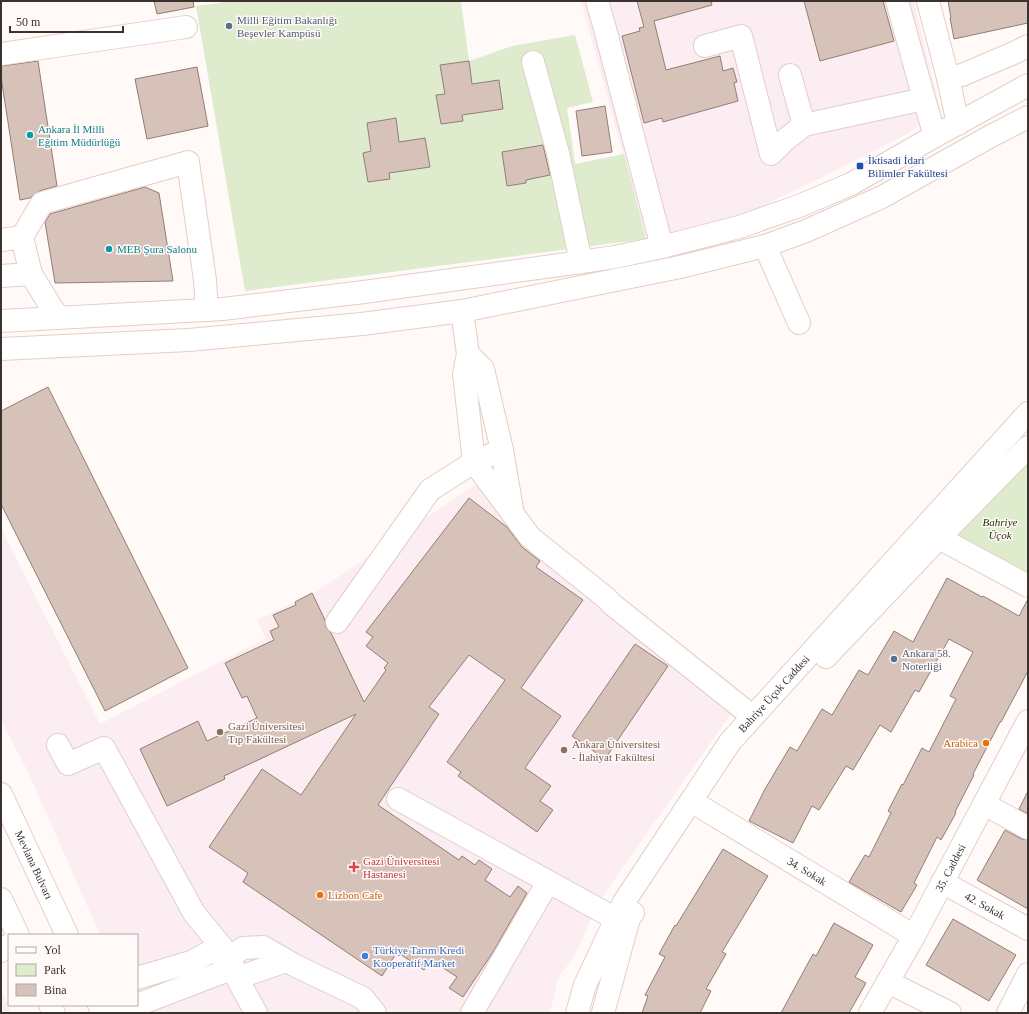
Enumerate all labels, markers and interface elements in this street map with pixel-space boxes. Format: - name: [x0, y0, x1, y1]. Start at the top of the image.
- scale bar: [10, 8, 123, 34]
- place label: Milli Eğitim Bakanlığı Beşevler Kampüsü: [237, 14, 337, 39]
- text: 50 m: [16, 15, 41, 29]
- marker: Milli Eğitim Bakanlığı Beşevler Kampüsü: [224, 21, 234, 31]
- place label: Ankara İl Milli Eğitim Müdürlüğü: [38, 123, 121, 148]
- marker: Ankara İl Milli Eğitim Müdürlüğü: [25, 130, 35, 140]
- place label: İktisadi İdari Bilimler Fakültesi: [868, 154, 948, 179]
- marker: İktisadi İdari Bilimler Fakültesi: [855, 161, 865, 171]
- place label: MEB Şura Salonu: [117, 243, 198, 255]
- marker: MEB Şura Salonu: [104, 244, 114, 254]
- park label: Bahriye Üçok: [983, 516, 1018, 541]
- place label: Ankara 58. Noterliği: [902, 647, 951, 672]
- street label: Bahriye Üçok Caddesi: [736, 653, 812, 735]
- marker: Ankara 58. Noterliği: [889, 654, 899, 664]
- place label: Gazi Üniversitesi Tıp Fakültesi: [228, 720, 305, 745]
- marker: Gazi Üniversitesi Tıp Fakültesi: [215, 727, 225, 737]
- place label: Arabica: [943, 737, 978, 749]
- place label: Ankara Üniversitesi - İlahiyat Fakültesi: [572, 738, 660, 763]
- marker: Arabica: [981, 738, 991, 748]
- marker: Ankara Üniversitesi - İlahiyat Fakültesi: [559, 745, 569, 755]
- street label: Mevlana Bulvarı: [13, 828, 55, 901]
- street label: 35. Caddesi: [933, 842, 968, 893]
- place label: Gazi Üniversitesi Hastanesi: [363, 855, 440, 880]
- street label: 34. Sokak: [785, 855, 829, 888]
- marker: Gazi Üniversitesi Hastanesi: [348, 861, 360, 873]
- place label: Lizbon Cafe: [328, 889, 383, 901]
- marker: Lizbon Cafe: [315, 890, 325, 900]
- street label: 42. Sokak: [963, 890, 1008, 922]
- legend: [8, 934, 138, 1006]
- text: Yol: [44, 943, 61, 957]
- place label: Türkiye Tarım Kredi Kooperatif Market: [373, 944, 464, 969]
- marker: Türkiye Tarım Kredi Kooperatif Market: [360, 951, 370, 961]
- text: Park: [44, 963, 66, 977]
- text: Bina: [44, 983, 67, 997]

